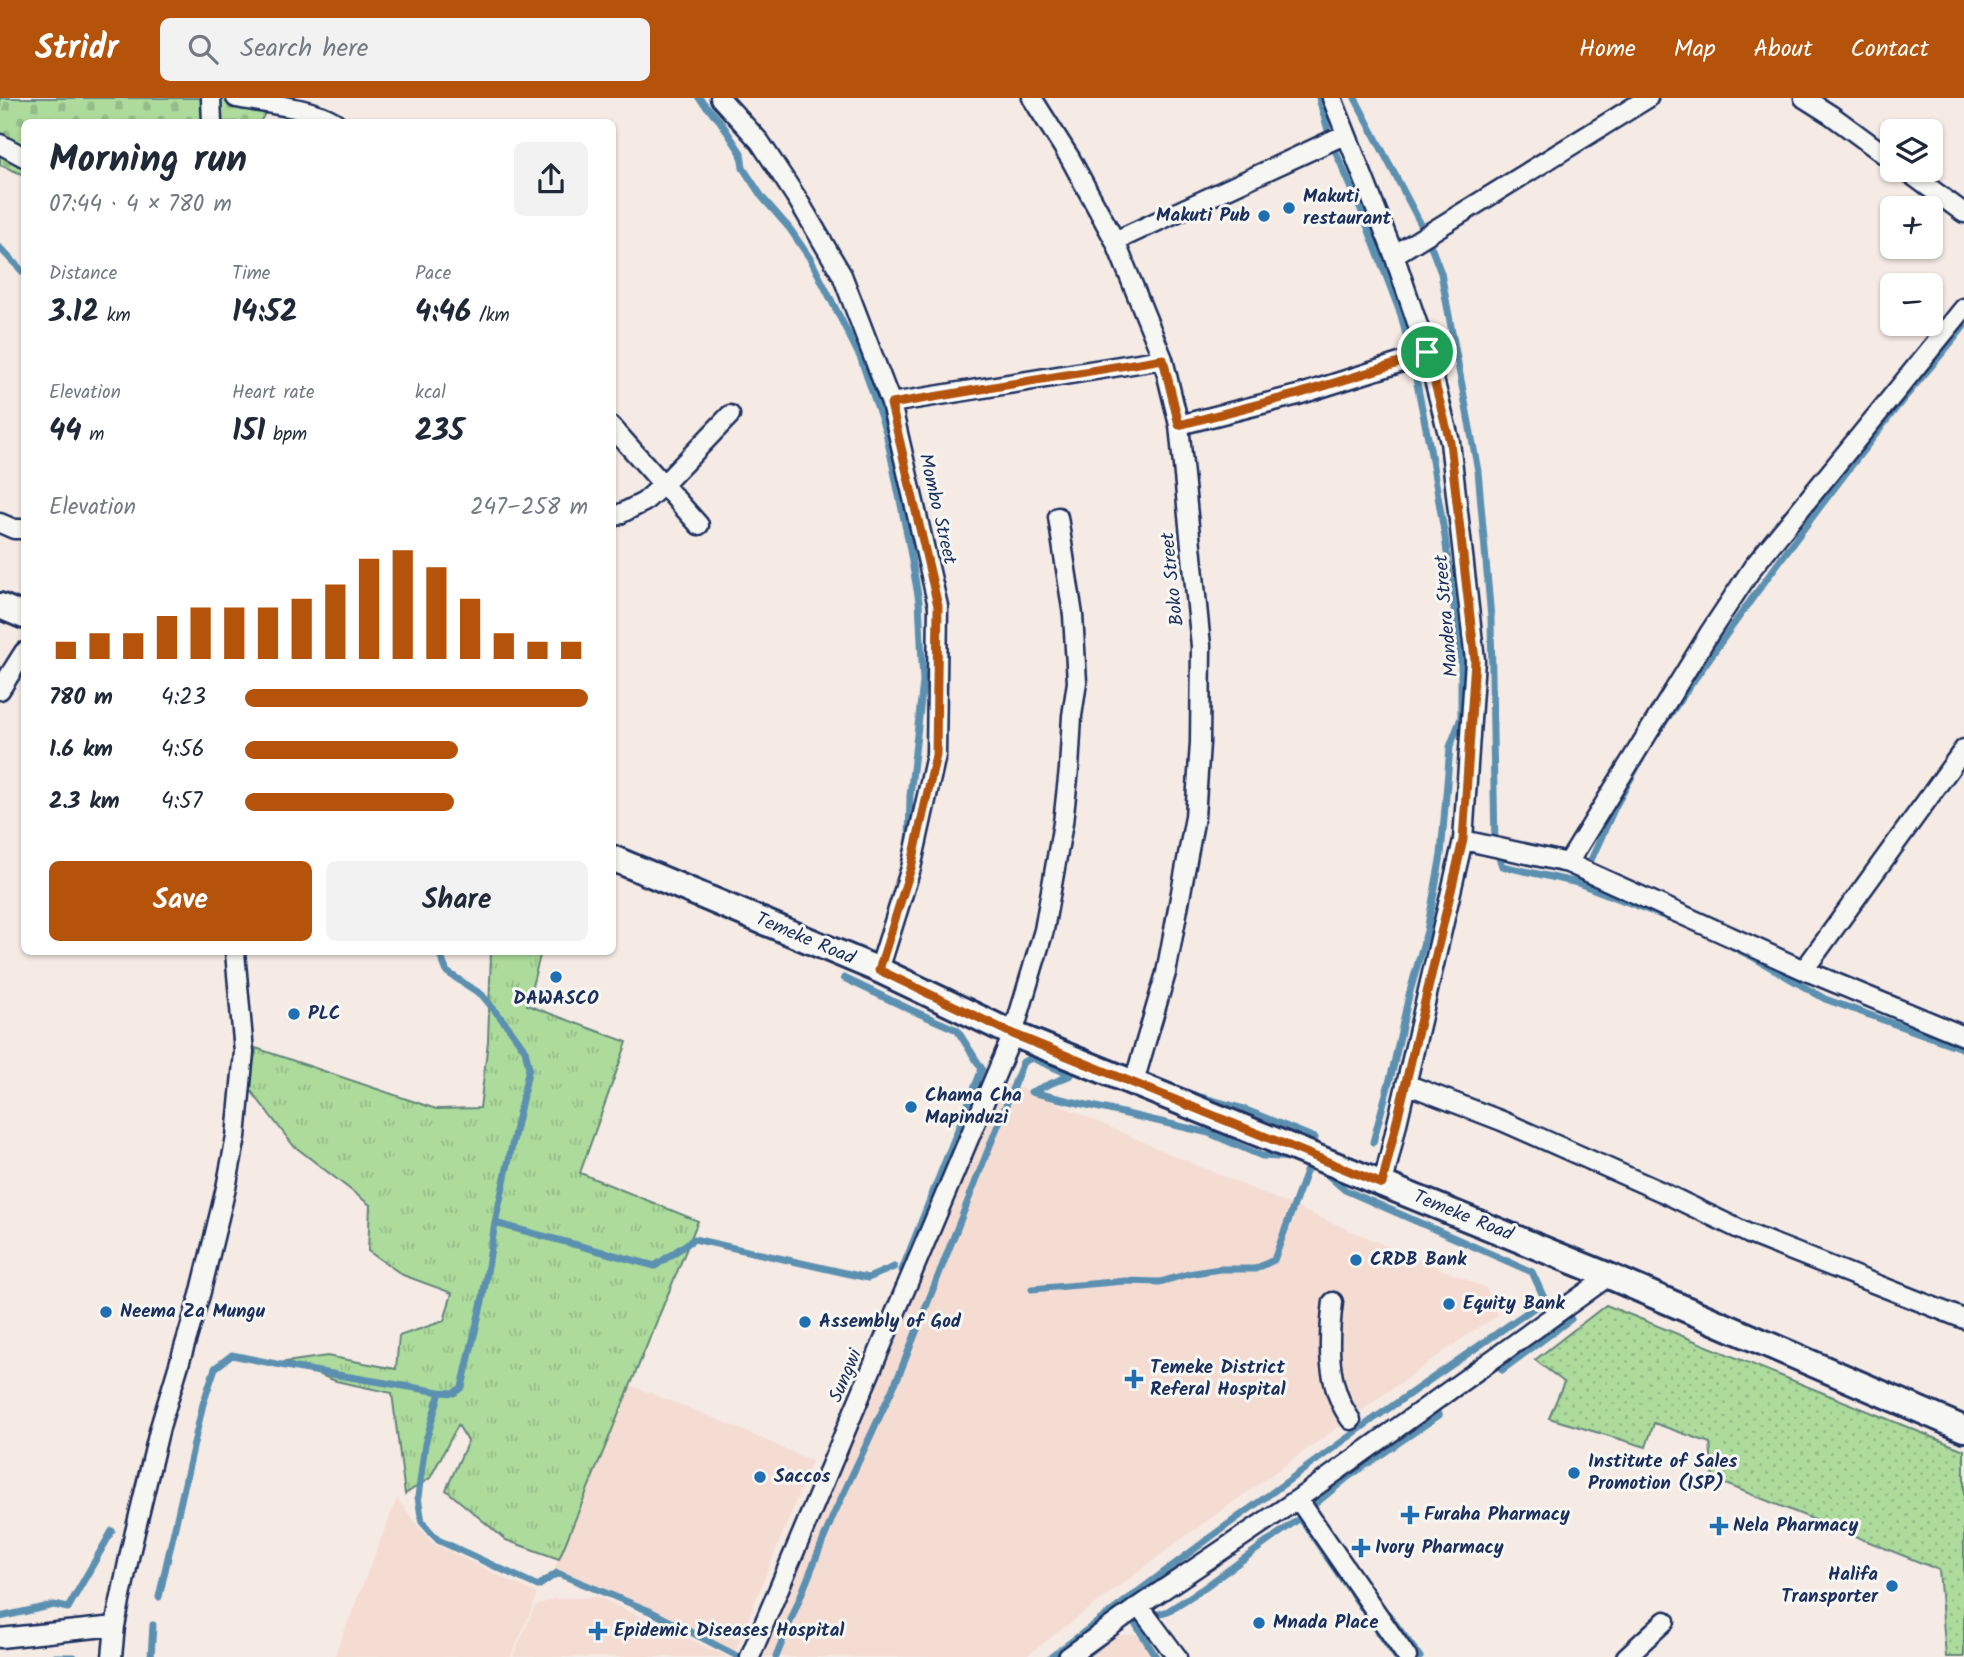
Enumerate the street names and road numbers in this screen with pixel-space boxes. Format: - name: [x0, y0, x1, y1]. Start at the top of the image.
- street label: Mombo Street: [910, 451, 964, 568]
- street label: Boko Street: [1153, 530, 1193, 627]
- street label: Mandera Street: [1427, 553, 1467, 679]
- street label: Temeke Road: [751, 905, 860, 974]
- street label: Temeke Road: [1408, 1182, 1518, 1250]
- street label: Sungwi: [821, 1343, 871, 1407]

